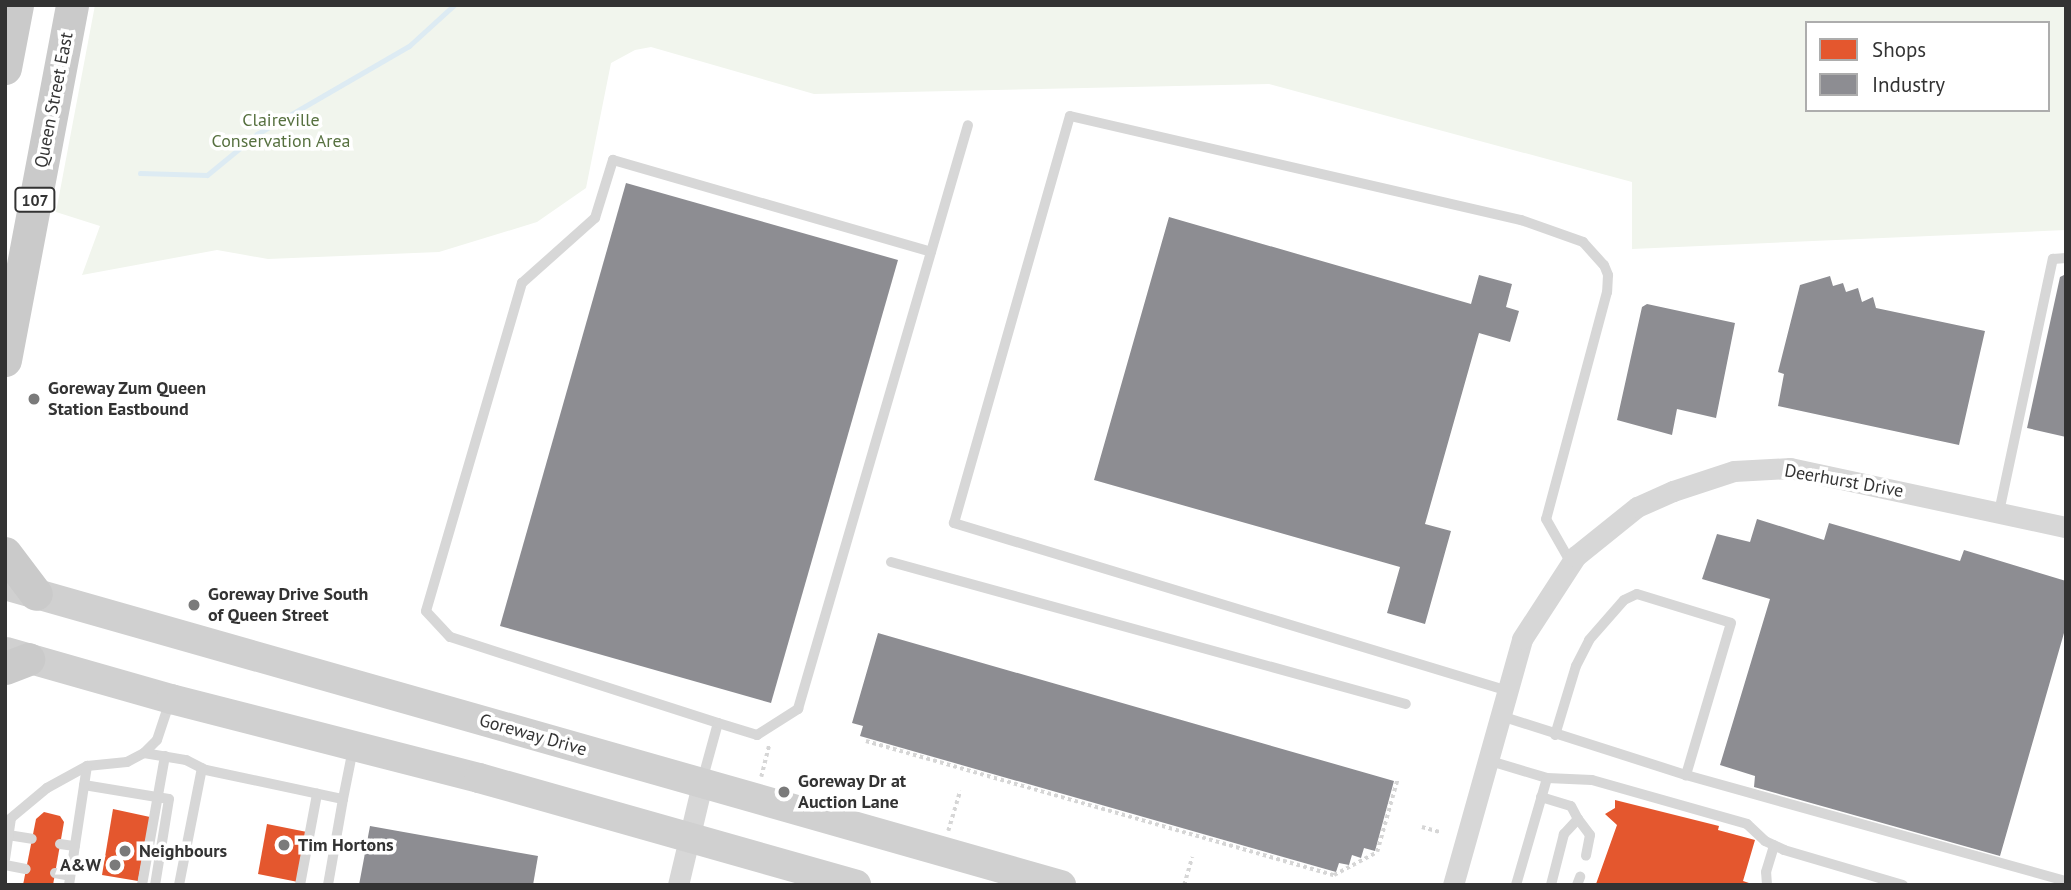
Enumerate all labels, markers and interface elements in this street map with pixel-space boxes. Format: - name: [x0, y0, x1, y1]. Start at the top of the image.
- legend: [1805, 21, 2050, 112]
- street label: Queen Street East: [30, 30, 78, 170]
- text: Shops: [1872, 36, 1926, 63]
- text: Industry: [1872, 71, 1945, 98]
- park label: Claireville Conservation Area: [211, 110, 351, 152]
- road number: 107: [14, 188, 56, 212]
- place label: Goreway Zum Queen Station Eastbound: [48, 378, 207, 420]
- marker: Goreway Zum Queen Station Eastbound: [26, 391, 42, 407]
- street label: Deerhurst Drive: [1783, 460, 1905, 502]
- place label: Goreway Drive South of Queen Street: [208, 584, 369, 626]
- marker: Goreway Drive South of Queen Street: [186, 597, 202, 613]
- street label: Goreway Drive: [476, 709, 590, 761]
- place label: Goreway Dr at Auction Lane: [798, 771, 907, 814]
- marker: Goreway Dr at Auction Lane: [776, 784, 792, 800]
- place label: Tim Hortons: [298, 834, 394, 856]
- marker: Tim Hortons: [276, 837, 292, 853]
- place label: Neighbours: [139, 840, 227, 862]
- marker: Neighbours: [117, 843, 133, 859]
- place label: A&W: [60, 854, 101, 876]
- marker: A&W: [107, 857, 123, 873]

